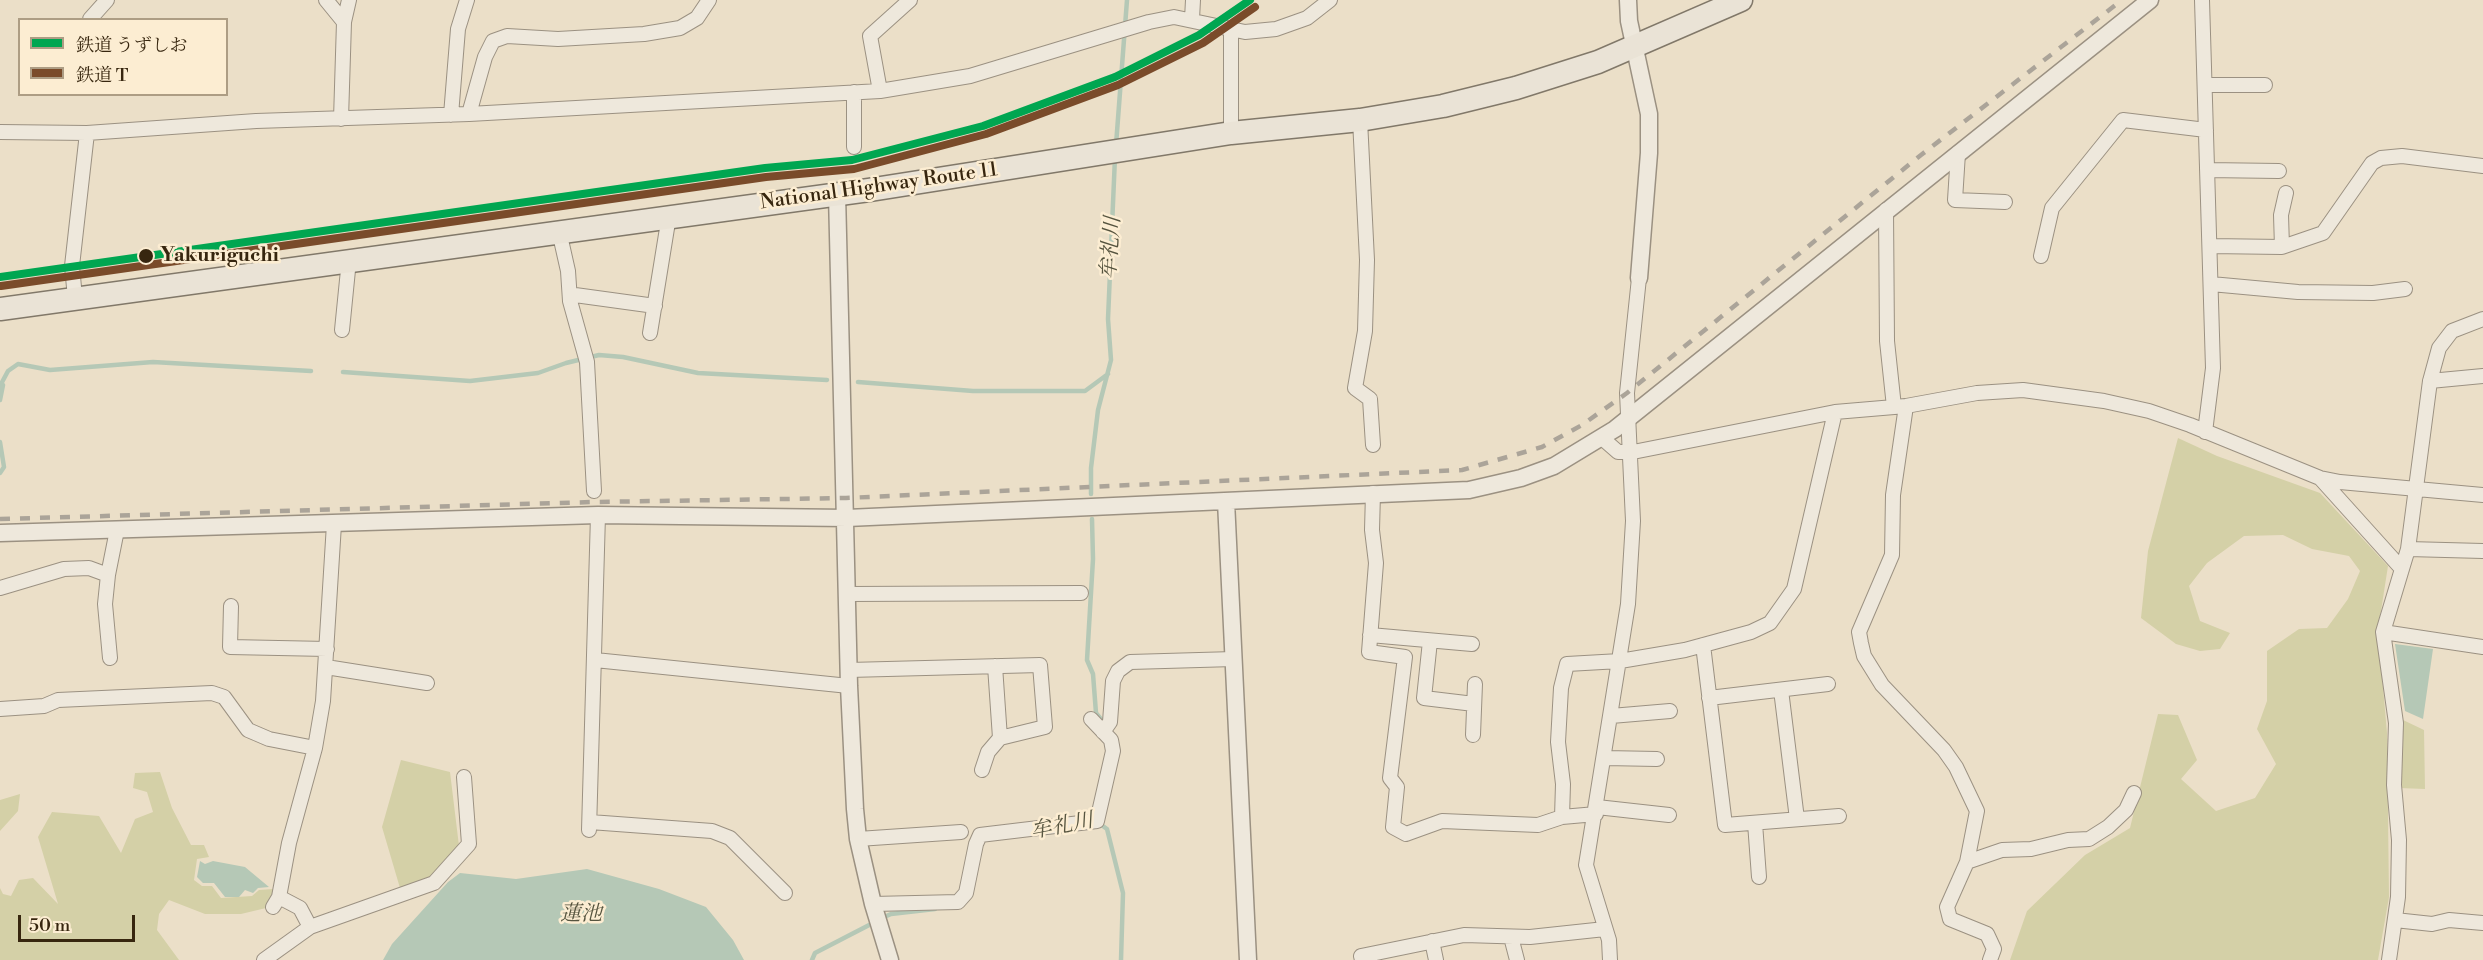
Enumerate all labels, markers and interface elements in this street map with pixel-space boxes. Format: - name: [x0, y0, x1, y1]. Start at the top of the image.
- legend: [18, 18, 228, 96]
- text: 鉄道 うずしお: [76, 34, 188, 57]
- text: 鉄道 T: [76, 64, 128, 87]
- street label: National Highway Route 11: [759, 158, 999, 216]
- water label: 牟礼川: [1097, 216, 1127, 280]
- place label: Yakuriguchi: [160, 244, 279, 268]
- marker: Yakuriguchi: [137, 247, 155, 265]
- water label: 牟礼川: [1029, 809, 1095, 845]
- water label: 蓮池: [560, 902, 602, 928]
- scale bar: [21, 903, 138, 941]
- text: 50 m: [29, 914, 70, 937]

